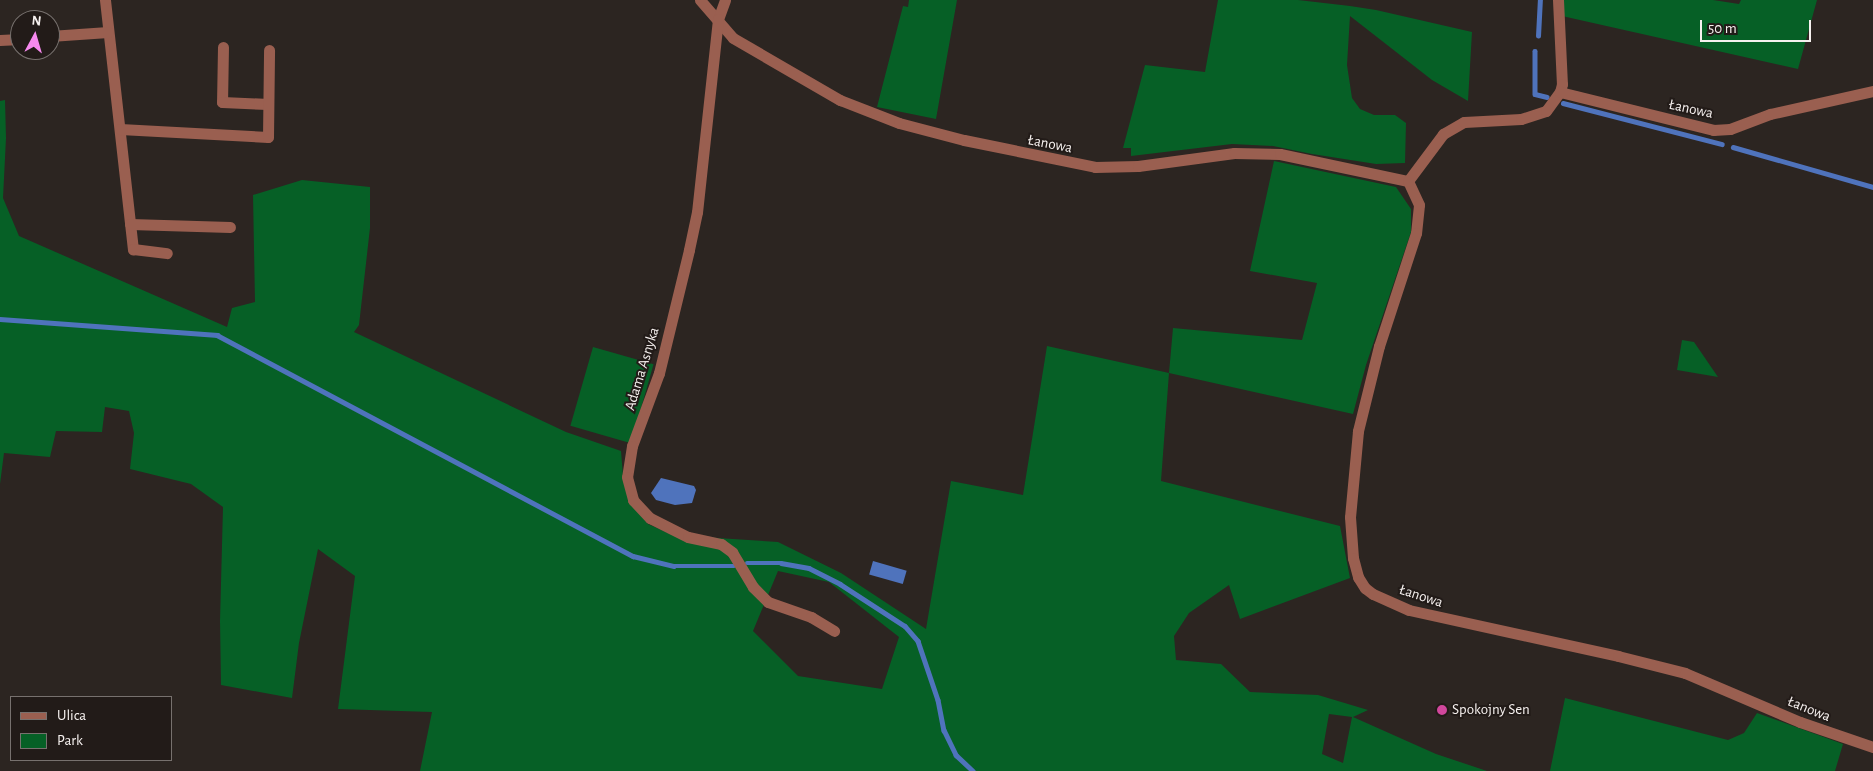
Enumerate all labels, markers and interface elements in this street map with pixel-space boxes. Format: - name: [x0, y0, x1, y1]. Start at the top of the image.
- north arrow: [10, 10, 60, 60]
- scale bar: [1703, 10, 1814, 42]
- text: N: [31, 14, 42, 29]
- text: 50 m: [1708, 21, 1737, 36]
- street label: Łanowa: [1667, 96, 1715, 122]
- street label: Łanowa: [1026, 131, 1074, 157]
- street label: Adama Asnyka: [621, 325, 663, 413]
- street label: Łanowa: [1397, 581, 1445, 611]
- street label: Łanowa: [1785, 692, 1833, 726]
- legend: [10, 696, 172, 761]
- place label: Spokojny Sen: [1452, 701, 1530, 719]
- marker: Spokojny Sen: [1436, 704, 1448, 716]
- text: Ulica: [57, 708, 86, 723]
- text: Park: [57, 733, 83, 748]

